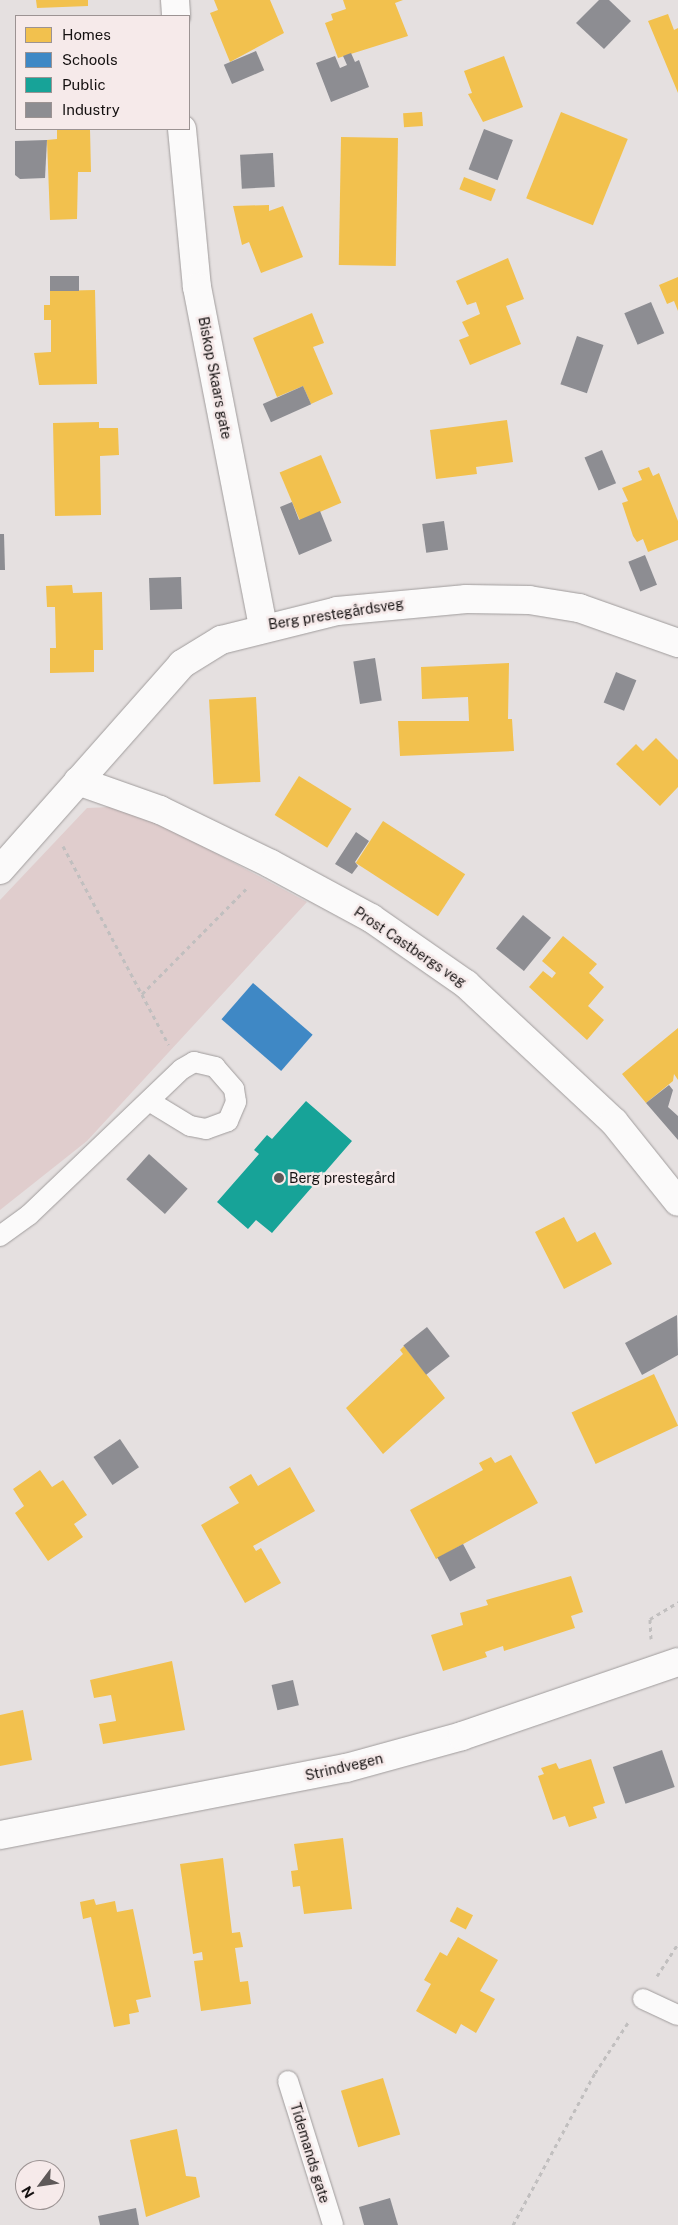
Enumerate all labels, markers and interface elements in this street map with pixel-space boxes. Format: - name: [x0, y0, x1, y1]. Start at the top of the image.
- legend: [15, 15, 190, 130]
- text: Homes: [62, 26, 111, 43]
- text: Schools: [62, 51, 118, 68]
- text: Public: [62, 76, 106, 93]
- text: Industry: [62, 101, 120, 118]
- street label: Biskop Skaars gate: [195, 315, 235, 441]
- street label: Berg prestegårdsveg: [267, 595, 405, 633]
- street label: Prost Castbergs veg: [351, 903, 469, 991]
- place label: Berg prestegård: [289, 1170, 395, 1186]
- marker: Berg prestegård: [273, 1172, 285, 1184]
- street label: Strindvegen: [303, 1750, 385, 1784]
- street label: Tidemands gate: [287, 2101, 333, 2205]
- north arrow: [15, 2160, 65, 2210]
- text: N: [18, 2183, 38, 2201]

